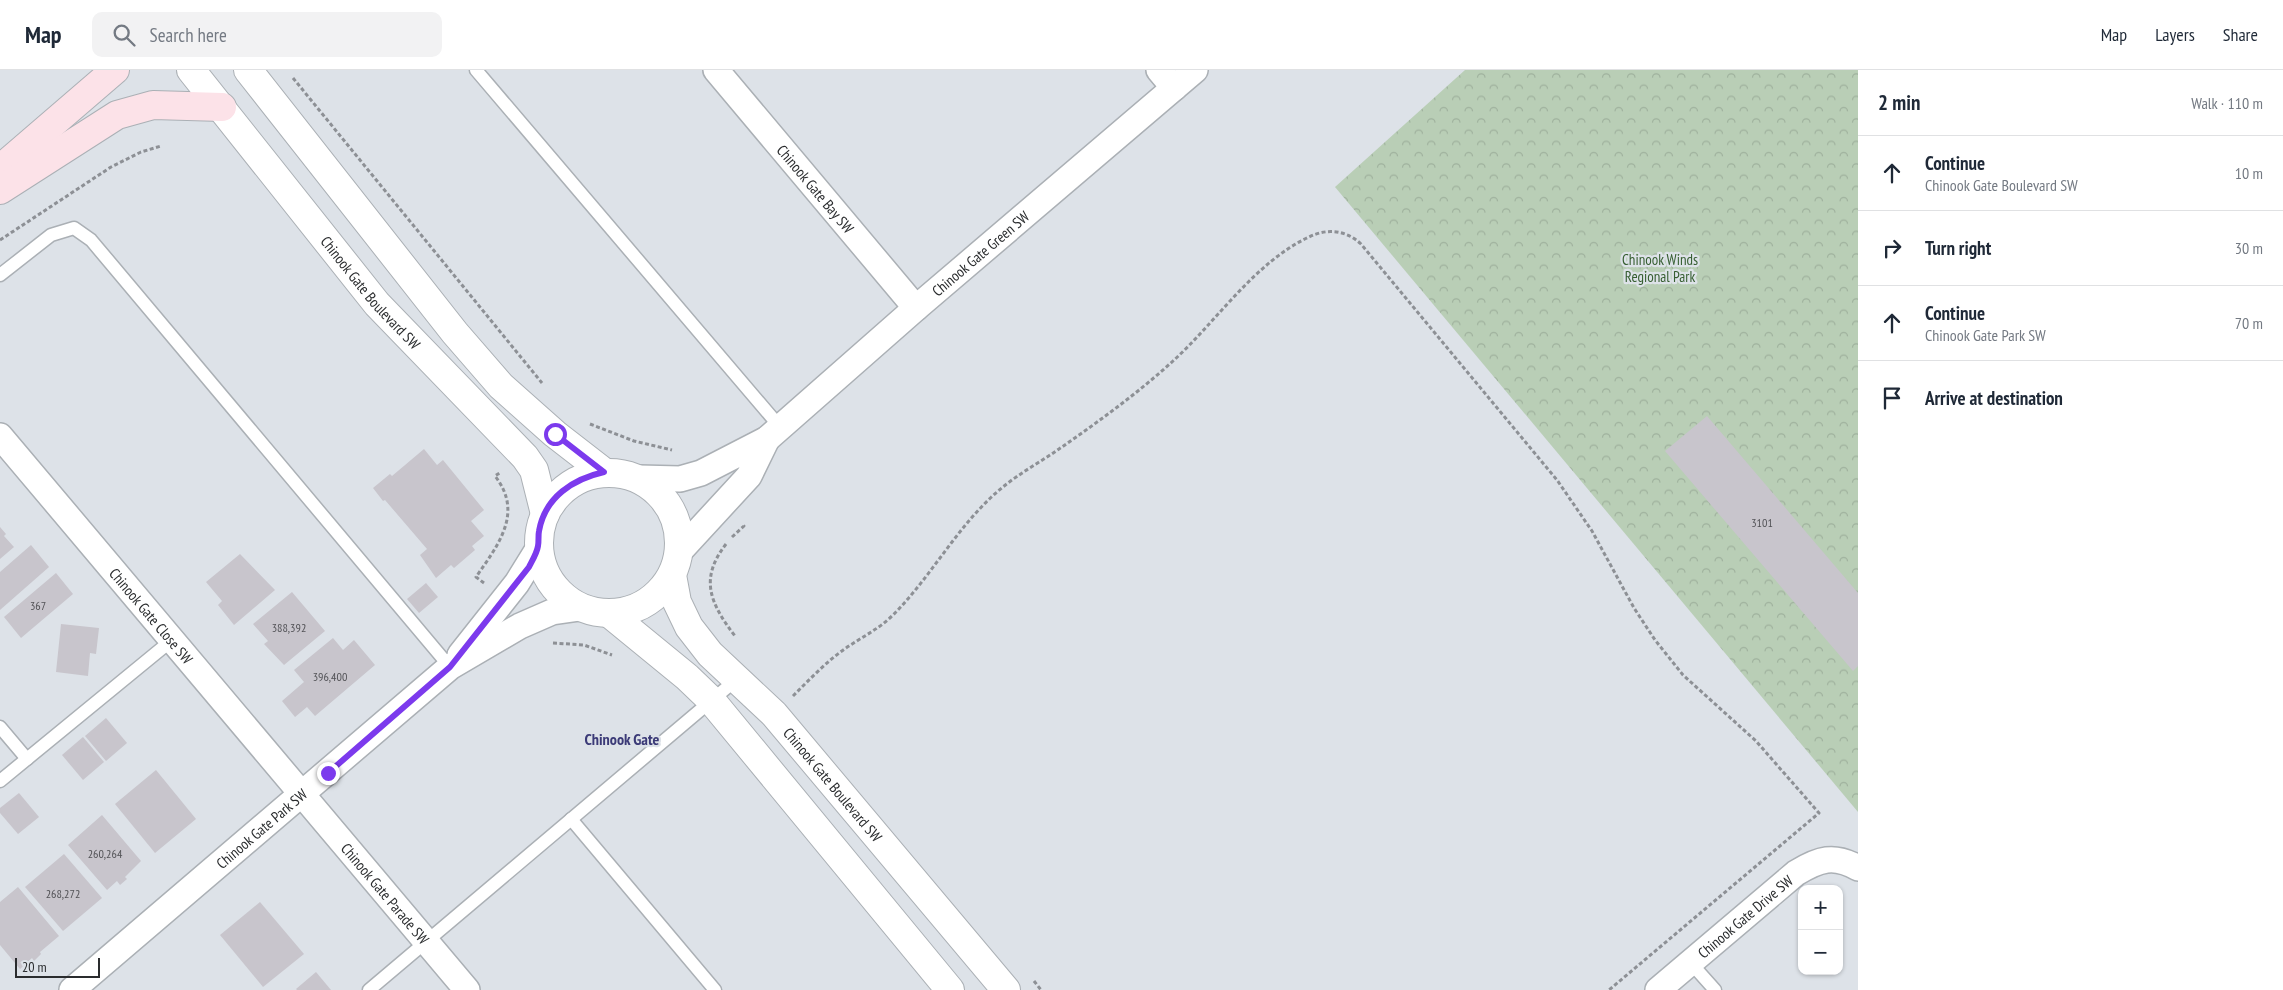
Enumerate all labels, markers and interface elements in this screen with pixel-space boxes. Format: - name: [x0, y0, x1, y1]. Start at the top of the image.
- search box: [92, 12, 442, 57]
- text: Map: [25, 19, 62, 50]
- icon: search: [110, 21, 138, 49]
- text: Search here: [150, 23, 227, 47]
- text: Map: [2101, 23, 2127, 46]
- text: Layers: [2155, 23, 2195, 46]
- text: Share: [2223, 23, 2258, 46]
- text: 2 min: [1878, 89, 1920, 116]
- text: Walk · 110 m: [2191, 93, 2263, 113]
- street label: Chinook Gate Bay SW: [773, 141, 858, 237]
- text: Continue: [1925, 151, 1985, 175]
- icon: ahead: [1878, 159, 1906, 187]
- text: 10 m: [2235, 163, 2263, 183]
- text: Chinook Gate Boulevard SW: [1925, 175, 2078, 195]
- street label: Chinook Gate Green SW: [928, 206, 1033, 300]
- street label: Chinook Gate Boulevard SW: [317, 232, 425, 353]
- icon: right: [1878, 234, 1906, 262]
- text: Turn right: [1925, 236, 1991, 260]
- text: 30 m: [2235, 238, 2263, 258]
- park label: Chinook Winds Regional Park: [1622, 250, 1698, 286]
- text: Continue: [1925, 301, 1985, 325]
- icon: ahead: [1878, 309, 1906, 337]
- text: 70 m: [2235, 313, 2263, 333]
- text: Chinook Gate Park SW: [1925, 325, 2046, 345]
- icon: arrive: [1878, 384, 1906, 412]
- text: Arrive at destination: [1925, 386, 2063, 410]
- route start: [544, 423, 567, 446]
- house number: 3101: [1751, 515, 1773, 530]
- street label: Chinook Gate Close SW: [106, 564, 197, 668]
- house number: 367: [30, 598, 46, 613]
- house number: 388,392: [272, 620, 306, 635]
- house number: 396,400: [313, 669, 347, 684]
- street label: Chinook Gate Boulevard SW: [780, 723, 887, 845]
- district label: Chinook Gate: [585, 729, 660, 749]
- route end: [317, 762, 340, 785]
- street label: Chinook Gate Park SW: [212, 784, 311, 872]
- street label: Chinook Gate Parade SW: [337, 839, 434, 948]
- house number: 260,264: [88, 846, 123, 861]
- street label: Chinook Gate Drive SW: [1694, 871, 1796, 962]
- map controls: [1798, 885, 1843, 975]
- button: +: [1798, 885, 1843, 930]
- house number: 268,272: [46, 886, 80, 901]
- button: −: [1798, 930, 1843, 975]
- scale bar: [15, 955, 100, 978]
- text: 20 m: [22, 958, 47, 976]

